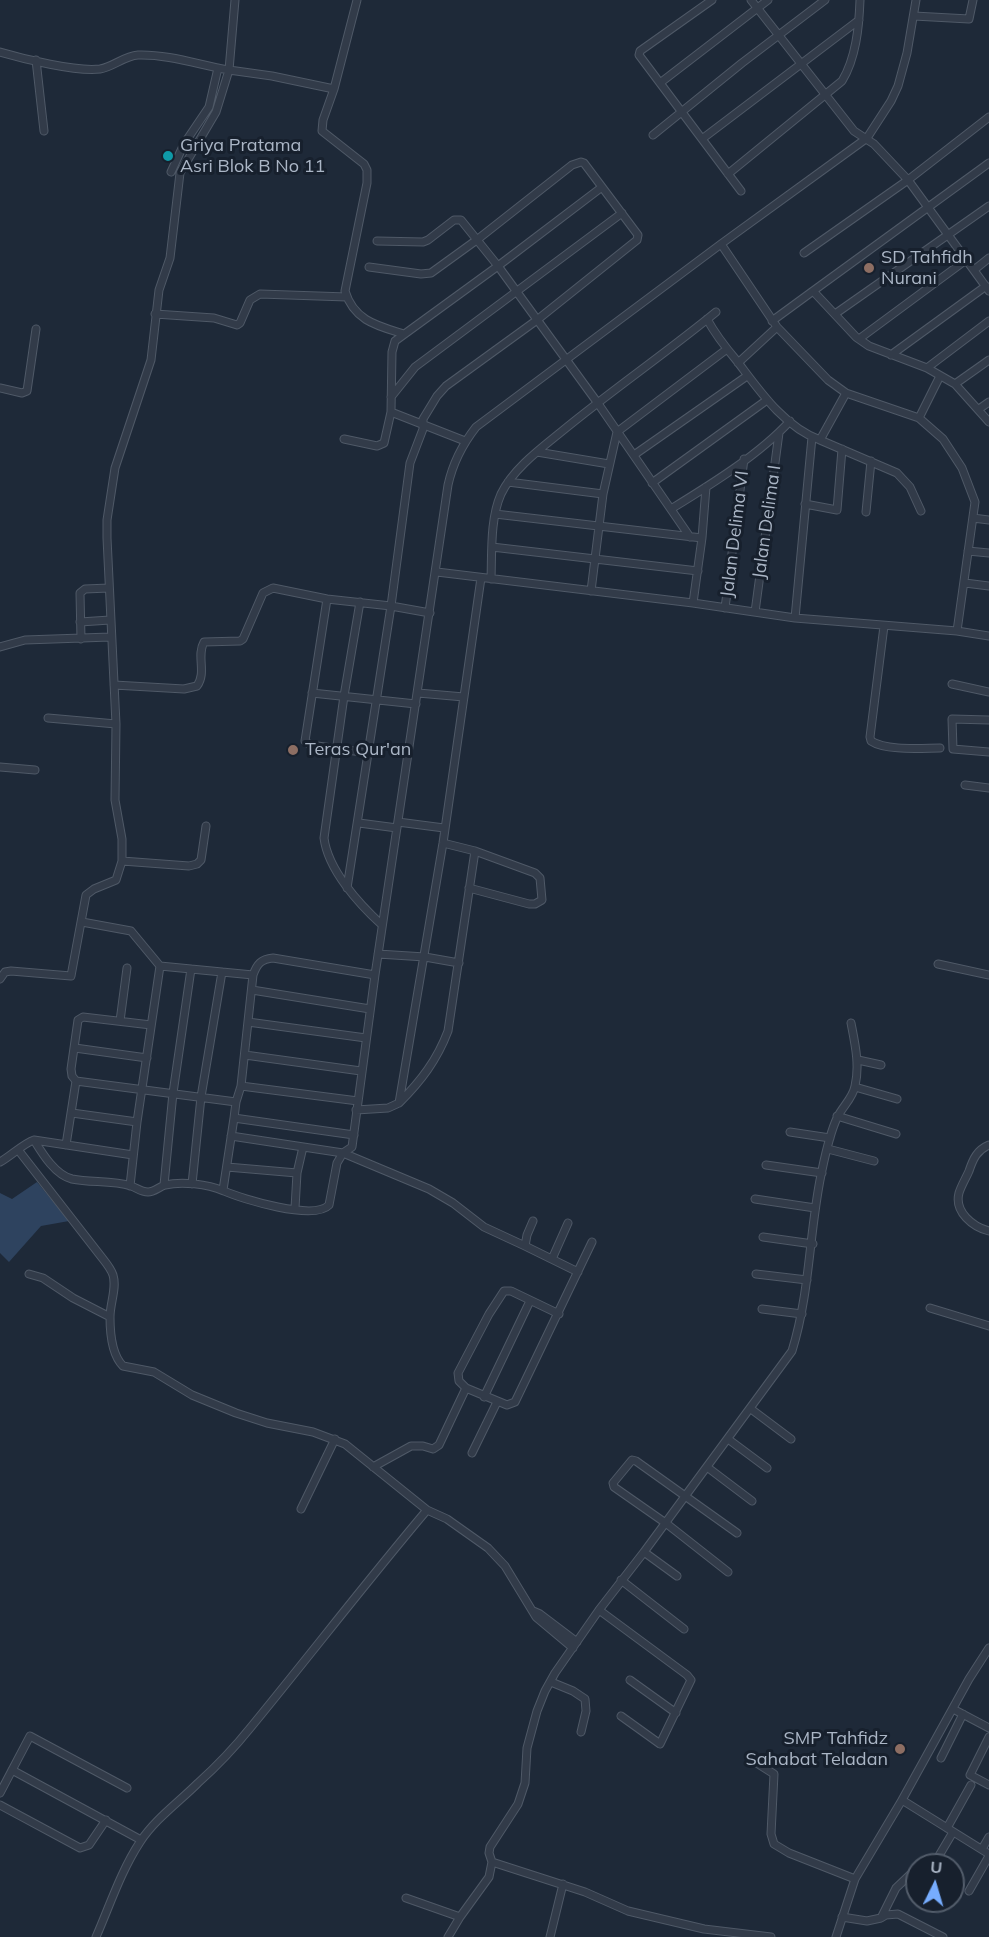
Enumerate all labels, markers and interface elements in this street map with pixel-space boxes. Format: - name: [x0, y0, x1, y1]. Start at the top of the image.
- place label: Griya Pratama Asri Blok B No 11: [180, 135, 325, 178]
- marker: Griya Pratama Asri Blok B No 11: [161, 149, 175, 163]
- place label: SD Tahfidh Nurani: [881, 247, 973, 290]
- marker: SD Tahfidh Nurani: [862, 261, 876, 275]
- street label: Jalan Delima I: [748, 464, 786, 580]
- street label: Jalan Delima VI: [717, 469, 753, 599]
- place label: Teras Qur'an: [305, 739, 411, 761]
- marker: Teras Qur'an: [286, 743, 300, 757]
- place label: SMP Tahfidz Sahabat Teladan: [746, 1728, 888, 1770]
- marker: SMP Tahfidz Sahabat Teladan: [893, 1742, 907, 1756]
- north arrow: [905, 1853, 965, 1913]
- text: U: [930, 1857, 943, 1878]

